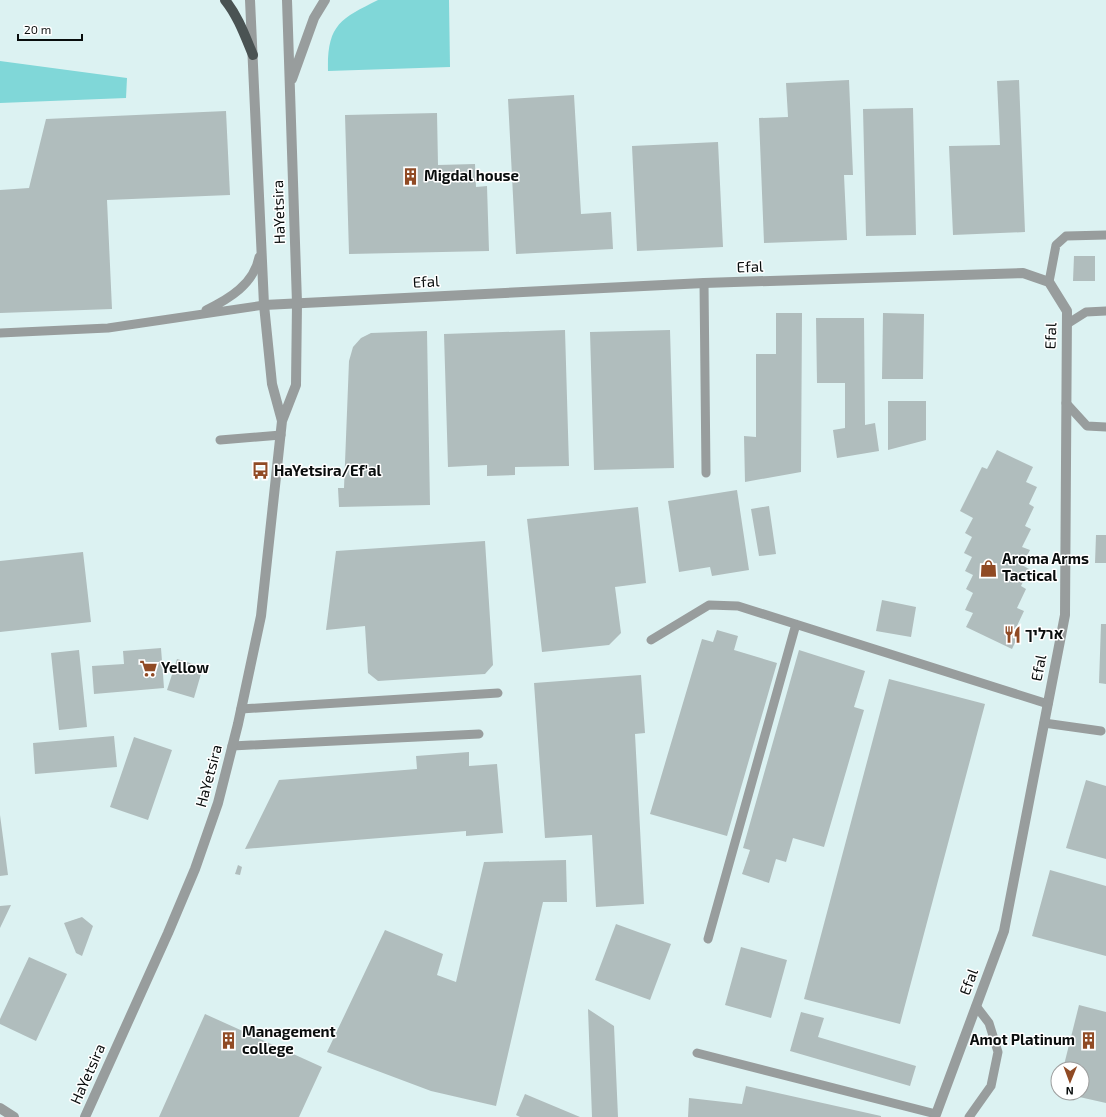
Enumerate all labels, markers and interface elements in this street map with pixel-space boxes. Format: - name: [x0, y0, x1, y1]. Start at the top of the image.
- scale bar: [18, 16, 82, 42]
- text: 20 m: [24, 22, 51, 36]
- building icon: Migdal house: [401, 166, 421, 186]
- place label: Migdal house: [424, 166, 519, 184]
- street label: HaYetsira: [268, 180, 288, 244]
- street label: Efal: [736, 257, 764, 275]
- street label: Efal: [412, 271, 440, 291]
- street label: Efal: [1041, 322, 1059, 350]
- bus stop icon: HaYetsira/Ef'al: [251, 461, 271, 481]
- place label: HaYetsira/Ef'al: [274, 461, 382, 479]
- place label: Aroma Arms Tactical: [1002, 549, 1089, 584]
- shop icon: Aroma Arms Tactical: [979, 558, 999, 578]
- restaurant icon: ארליך: [1002, 624, 1022, 644]
- place label: ארליך: [1025, 624, 1064, 642]
- street label: Efal: [1027, 652, 1050, 683]
- supermarket icon: Yellow: [138, 658, 158, 678]
- place label: Yellow: [161, 658, 209, 676]
- street label: HaYetsira: [191, 742, 225, 809]
- street label: Efal: [955, 965, 981, 997]
- place label: Management college: [242, 1022, 336, 1057]
- place label: Amot Platinum: [970, 1030, 1075, 1048]
- building icon: Amot Platinum: [1078, 1030, 1098, 1050]
- building icon: Management college: [219, 1031, 239, 1051]
- street label: HaYetsira: [66, 1041, 108, 1107]
- north arrow: [1050, 1061, 1090, 1101]
- text: N: [1066, 1085, 1074, 1098]

